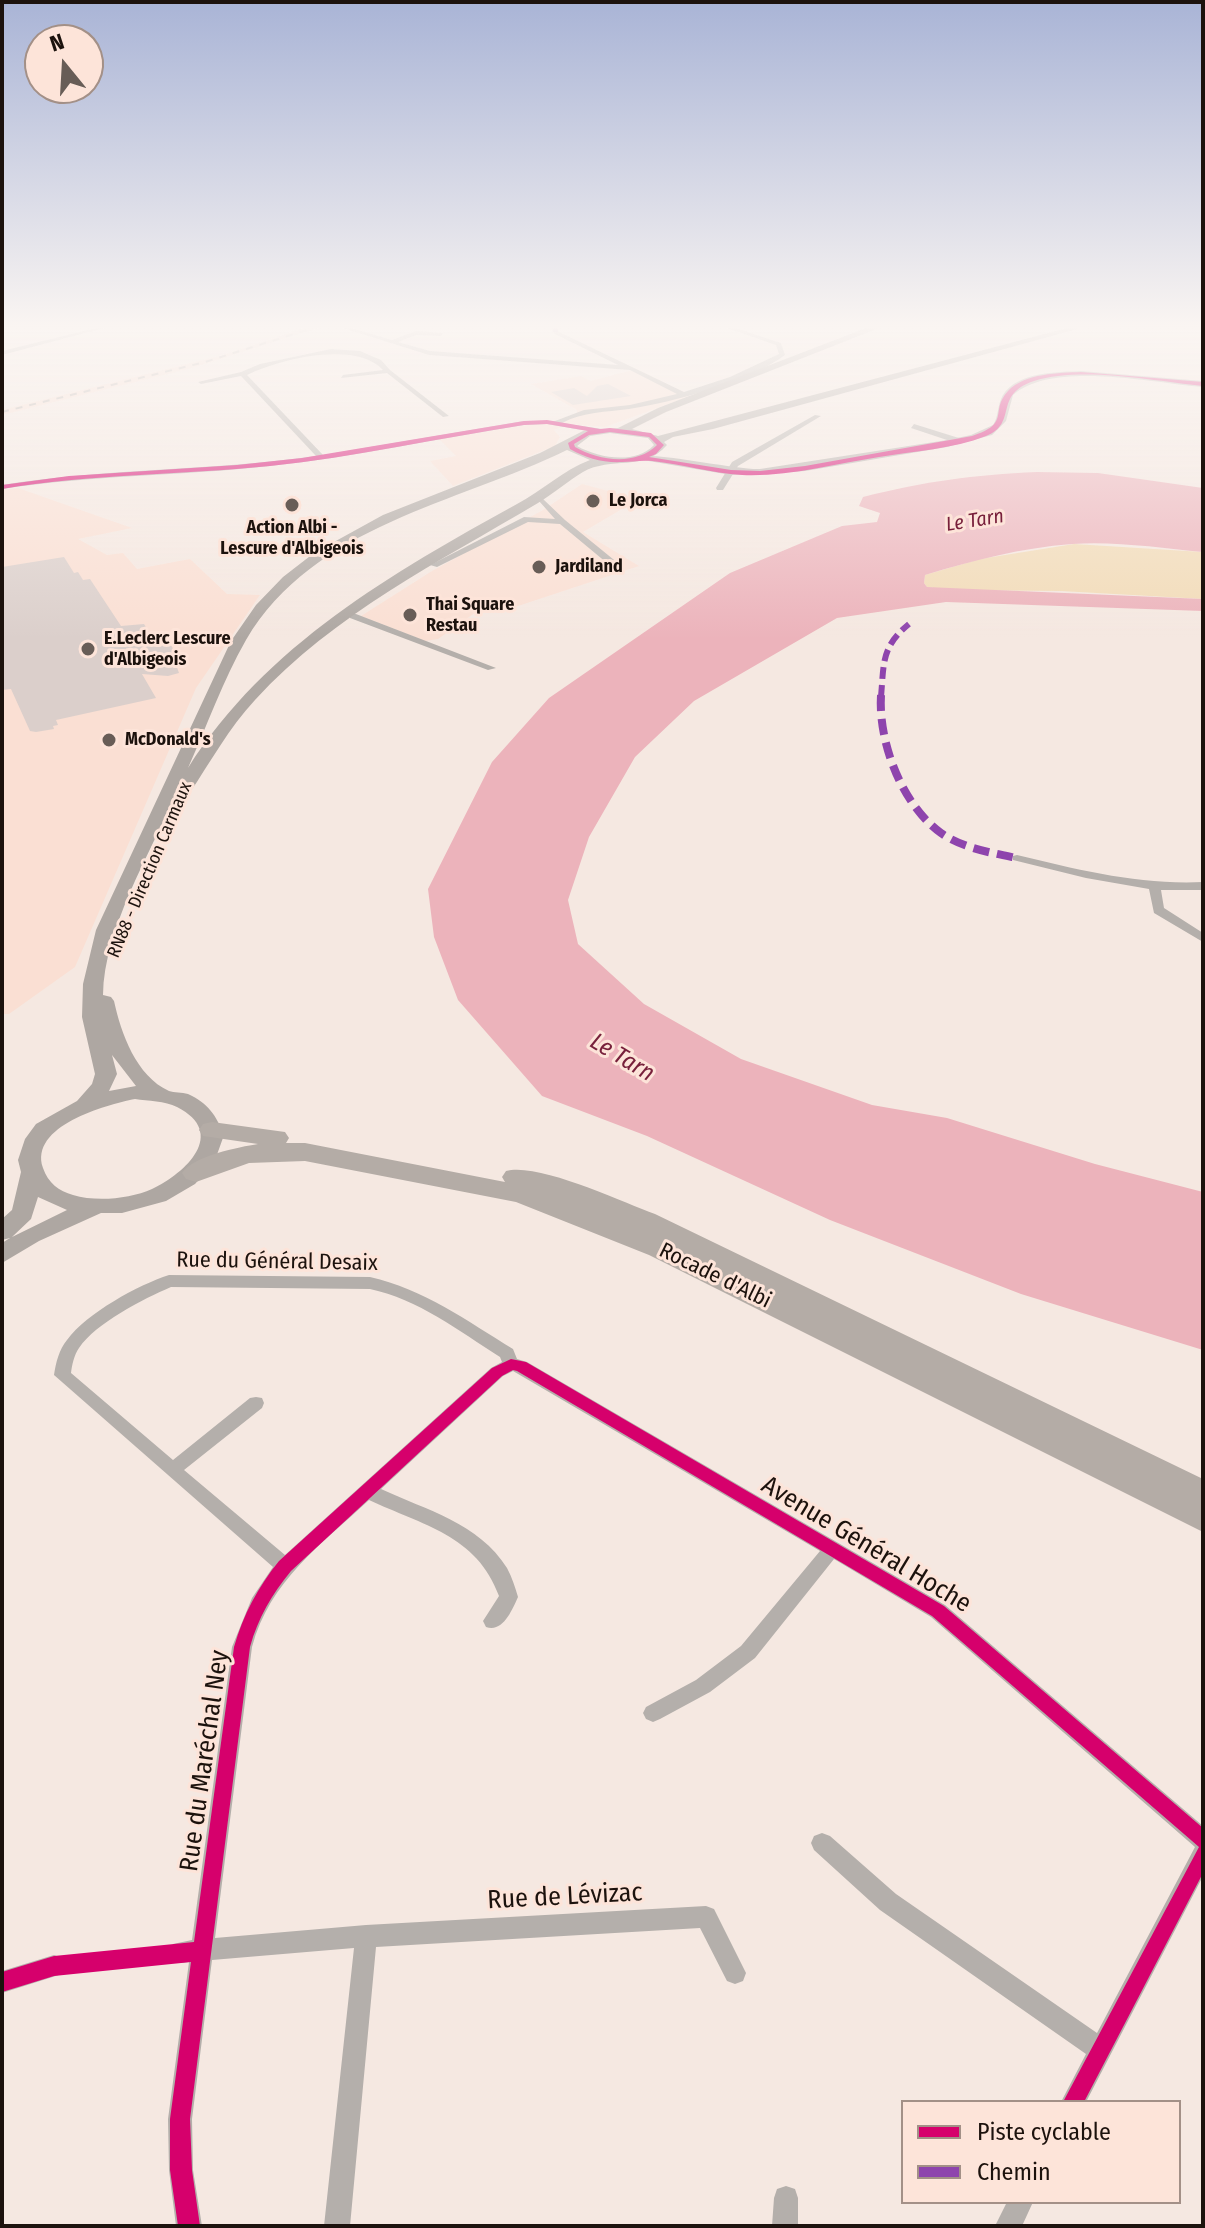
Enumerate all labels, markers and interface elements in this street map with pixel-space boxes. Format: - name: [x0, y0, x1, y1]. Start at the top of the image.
- north arrow: [24, 24, 104, 104]
- text: N: [47, 28, 67, 57]
- place label: Le Jorca: [609, 490, 667, 512]
- marker: Le Jorca: [584, 492, 602, 510]
- marker: Action Albi - Lescure d'Albigeois: [283, 496, 301, 514]
- water label: Le Tarn: [944, 505, 1006, 537]
- place label: Action Albi - Lescure d'Albigeois: [220, 517, 364, 560]
- place label: Jardiland: [555, 556, 623, 578]
- marker: Jardiland: [530, 558, 548, 576]
- place label: Thai Square Restau: [426, 594, 514, 636]
- marker: Thai Square Restau: [401, 606, 419, 624]
- place label: E.Leclerc Lescure d'Albigeois: [104, 628, 231, 670]
- marker: E.Leclerc Lescure d'Albigeois: [79, 640, 97, 658]
- place label: McDonald's: [125, 729, 211, 751]
- marker: McDonald's: [100, 731, 118, 749]
- street label: RN88 - Direction Carmaux: [103, 779, 197, 961]
- water label: Le Tarn: [585, 1028, 659, 1088]
- street label: Rocade d'Albi: [655, 1238, 775, 1314]
- street label: Rue du Général Desaix: [176, 1247, 378, 1277]
- street label: Avenue Général Hoche: [755, 1470, 977, 1620]
- street label: Rue du Maréchal Ney: [174, 1648, 236, 1874]
- street label: Rue de Lévizac: [487, 1877, 643, 1917]
- legend: [901, 2100, 1181, 2204]
- text: Piste cyclable: [977, 2118, 1111, 2146]
- text: Chemin: [977, 2158, 1051, 2186]

